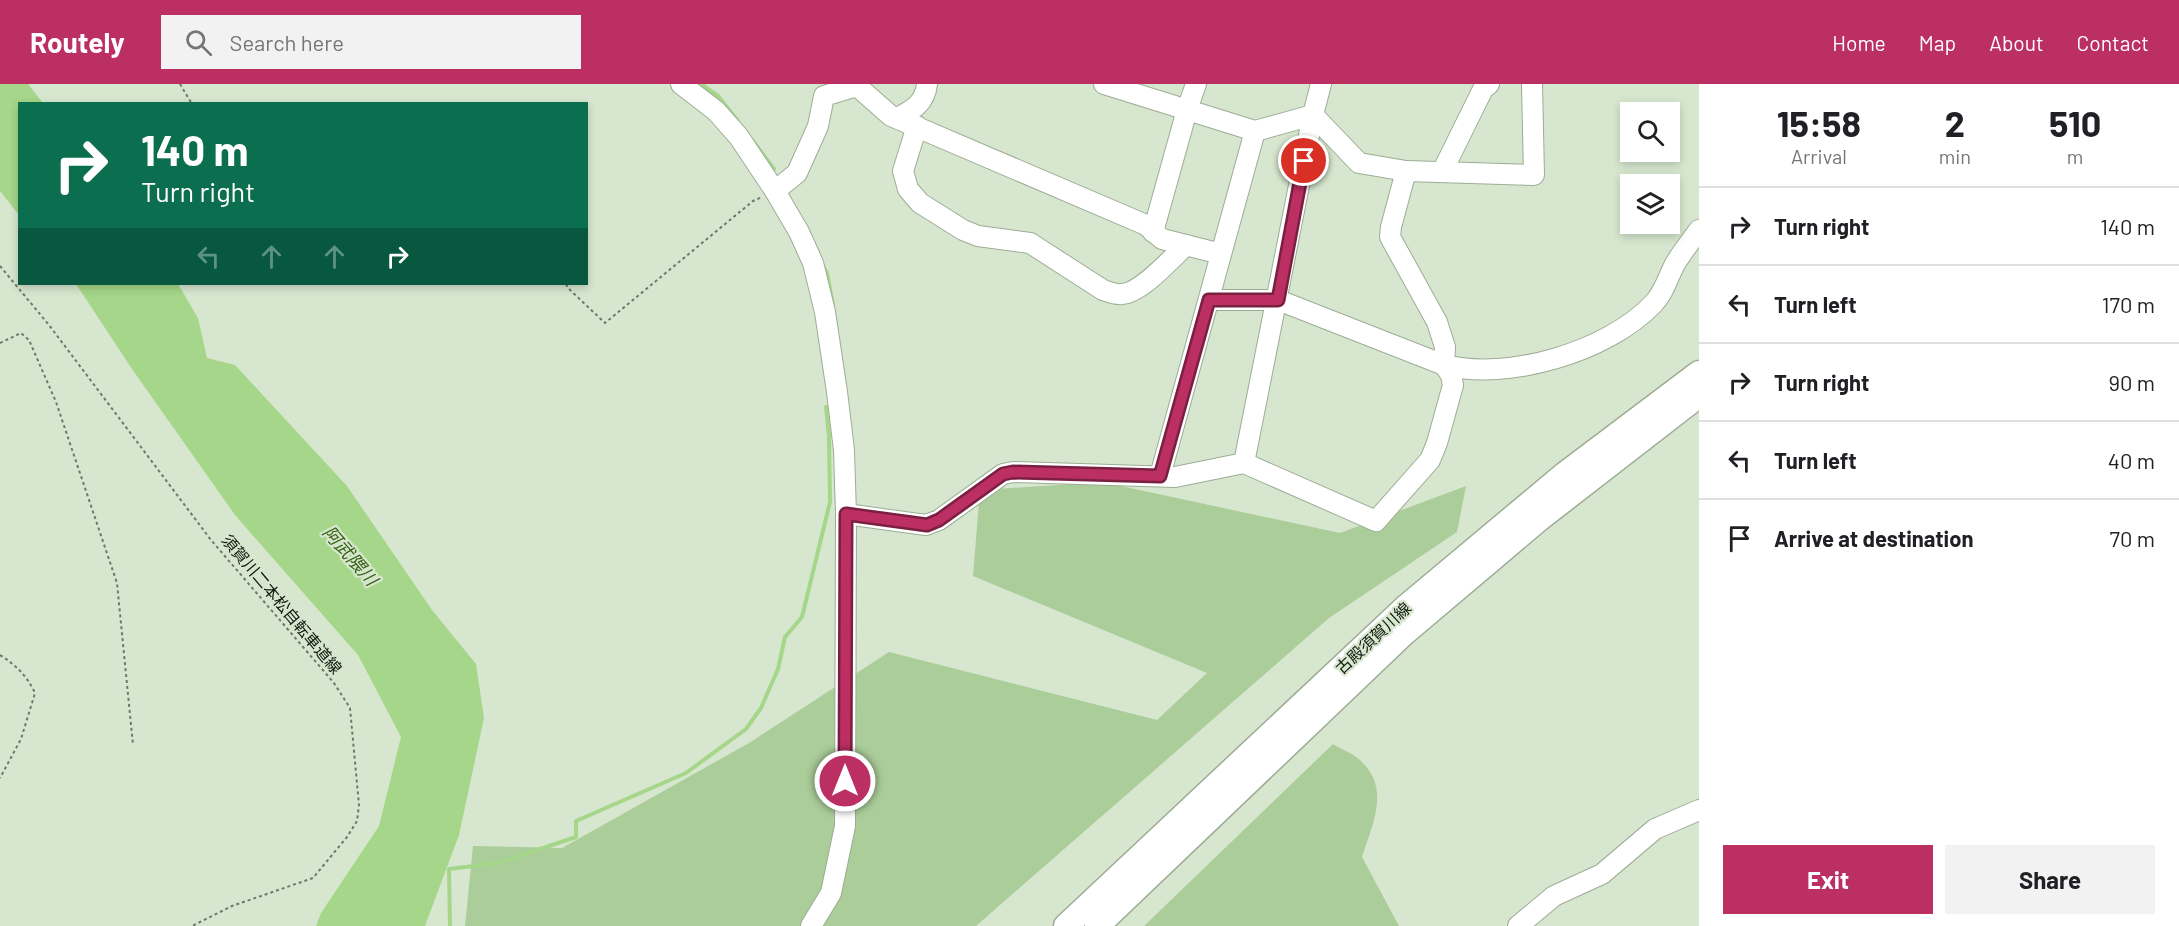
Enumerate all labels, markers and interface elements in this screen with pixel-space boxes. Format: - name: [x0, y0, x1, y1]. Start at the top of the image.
- search box: [161, 15, 581, 69]
- text: Routely: [30, 25, 125, 59]
- icon: search: [182, 26, 215, 59]
- text: Search here: [230, 29, 344, 55]
- text: Home: [1832, 30, 1886, 55]
- text: Map: [1919, 30, 1956, 55]
- text: About: [1989, 30, 2044, 55]
- text: Contact: [2077, 30, 2149, 55]
- text: 15:58: [1777, 101, 1861, 144]
- text: 2: [1945, 101, 1965, 144]
- text: 510: [2049, 101, 2101, 144]
- map controls: [1620, 102, 1680, 234]
- button: search: [1620, 102, 1680, 162]
- text: 140 m: [141, 124, 249, 174]
- icon: right: [42, 126, 120, 204]
- pin: [1278, 135, 1329, 186]
- icon: arrive: [1287, 144, 1320, 177]
- text: Arrival: [1791, 144, 1847, 168]
- text: min: [1939, 144, 1971, 168]
- text: m: [2067, 144, 2083, 168]
- button: layers: [1620, 174, 1680, 234]
- text: Turn right: [141, 175, 255, 207]
- icon: right: [1723, 210, 1756, 243]
- text: Turn right: [1774, 213, 1869, 239]
- text: 140 m: [2100, 213, 2155, 239]
- icon: left: [192, 240, 225, 273]
- icon: ahead: [255, 240, 288, 273]
- icon: ahead: [318, 240, 351, 273]
- icon: right: [381, 240, 414, 273]
- icon: left: [1723, 288, 1756, 321]
- text: Turn left: [1774, 291, 1857, 317]
- text: 170 m: [2102, 291, 2155, 317]
- icon: right: [1723, 366, 1756, 399]
- text: Turn right: [1774, 369, 1869, 395]
- text: 90 m: [2109, 369, 2155, 395]
- icon: left: [1723, 444, 1756, 477]
- text: Turn left: [1774, 447, 1857, 473]
- text: 40 m: [2108, 447, 2155, 473]
- water label: 阿武隈川: [319, 521, 384, 591]
- icon: arrive: [1723, 522, 1756, 555]
- text: Arrive at destination: [1774, 525, 1973, 551]
- text: 70 m: [2110, 525, 2155, 551]
- street label: 須賀川二本松自転車道線: [219, 530, 346, 677]
- street label: 古殿須賀川線: [1331, 598, 1414, 677]
- position arrow: [813, 749, 877, 813]
- button: Exit: [1723, 845, 1933, 914]
- button: Share: [1945, 845, 2155, 914]

